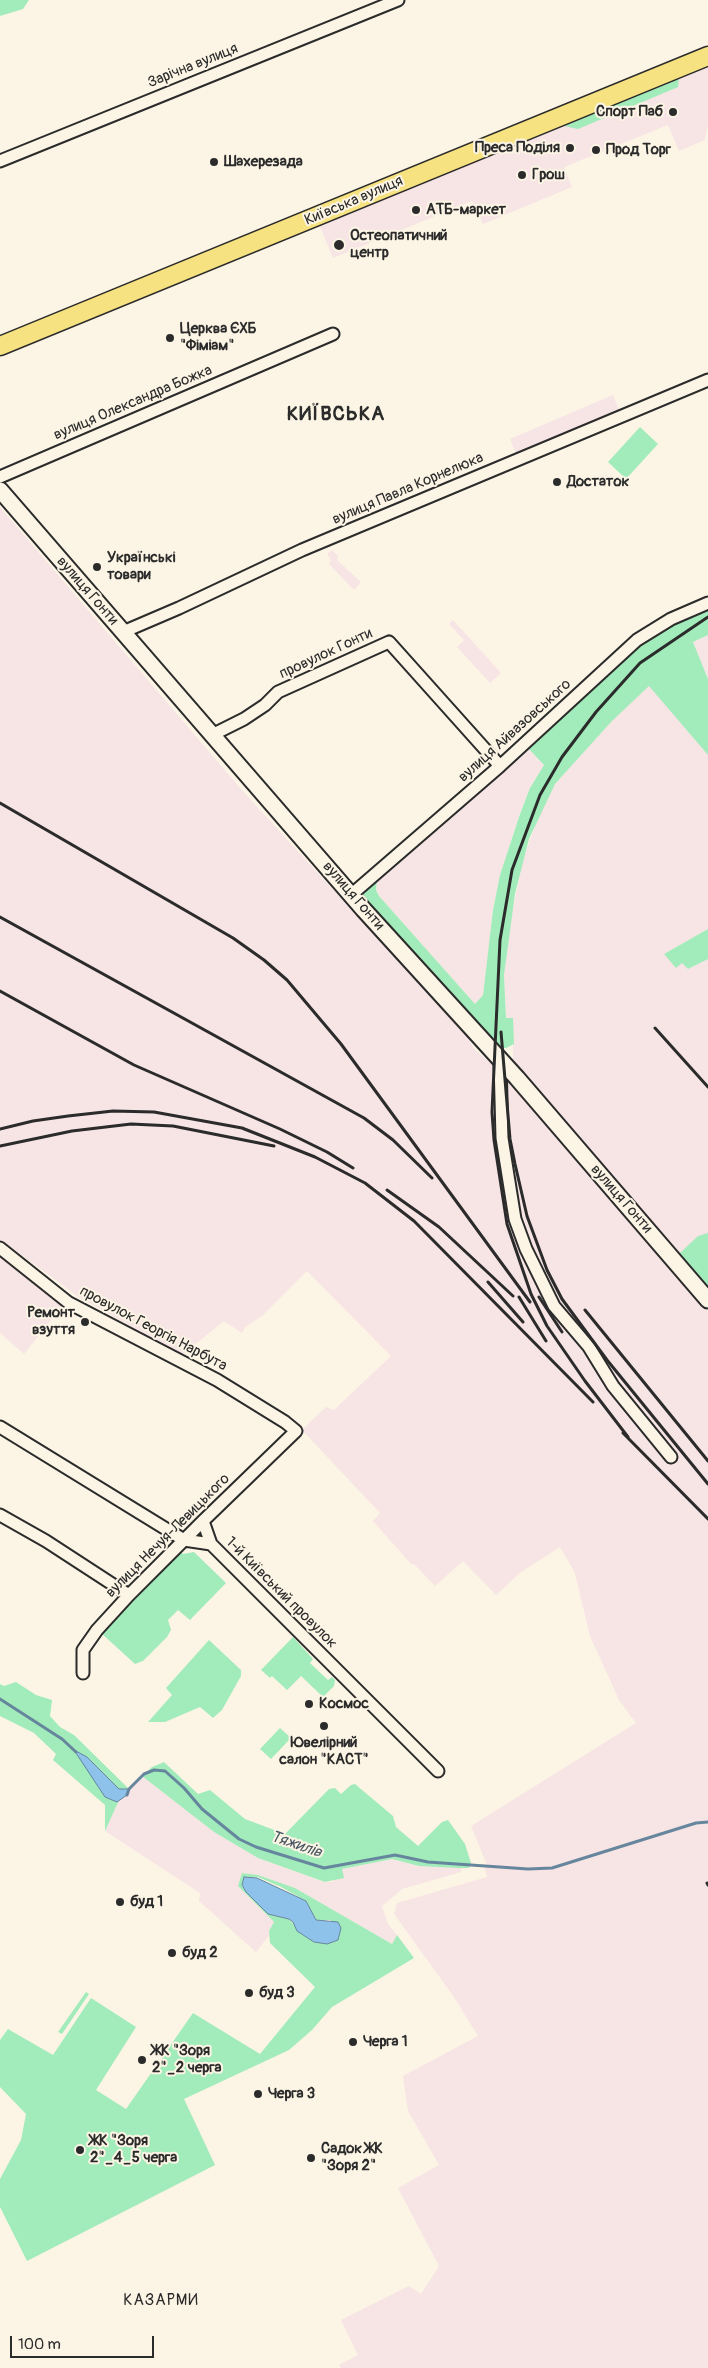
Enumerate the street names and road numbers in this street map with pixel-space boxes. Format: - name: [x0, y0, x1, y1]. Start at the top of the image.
- street label: Зарічна вулиця: [145, 40, 241, 92]
- street label: Київська вулиця: [302, 172, 406, 230]
- street label: вулиця Олександра Божка: [51, 361, 215, 445]
- street label: вулиця Павла Корнелюка: [330, 449, 486, 529]
- street label: вулиця Гонти: [52, 553, 122, 629]
- street label: провулок Гонти: [277, 625, 375, 683]
- street label: вулиця Айвазовського: [455, 676, 575, 786]
- street label: вулиця Гонти: [318, 858, 388, 934]
- street label: вулиця Гонти: [586, 1161, 656, 1237]
- street label: провулок Георгія Нарбута: [76, 1282, 230, 1376]
- street label: вулиця Нечуя-Левицького: [102, 1470, 234, 1602]
- street label: 1-й Київський провулок: [222, 1534, 340, 1652]

